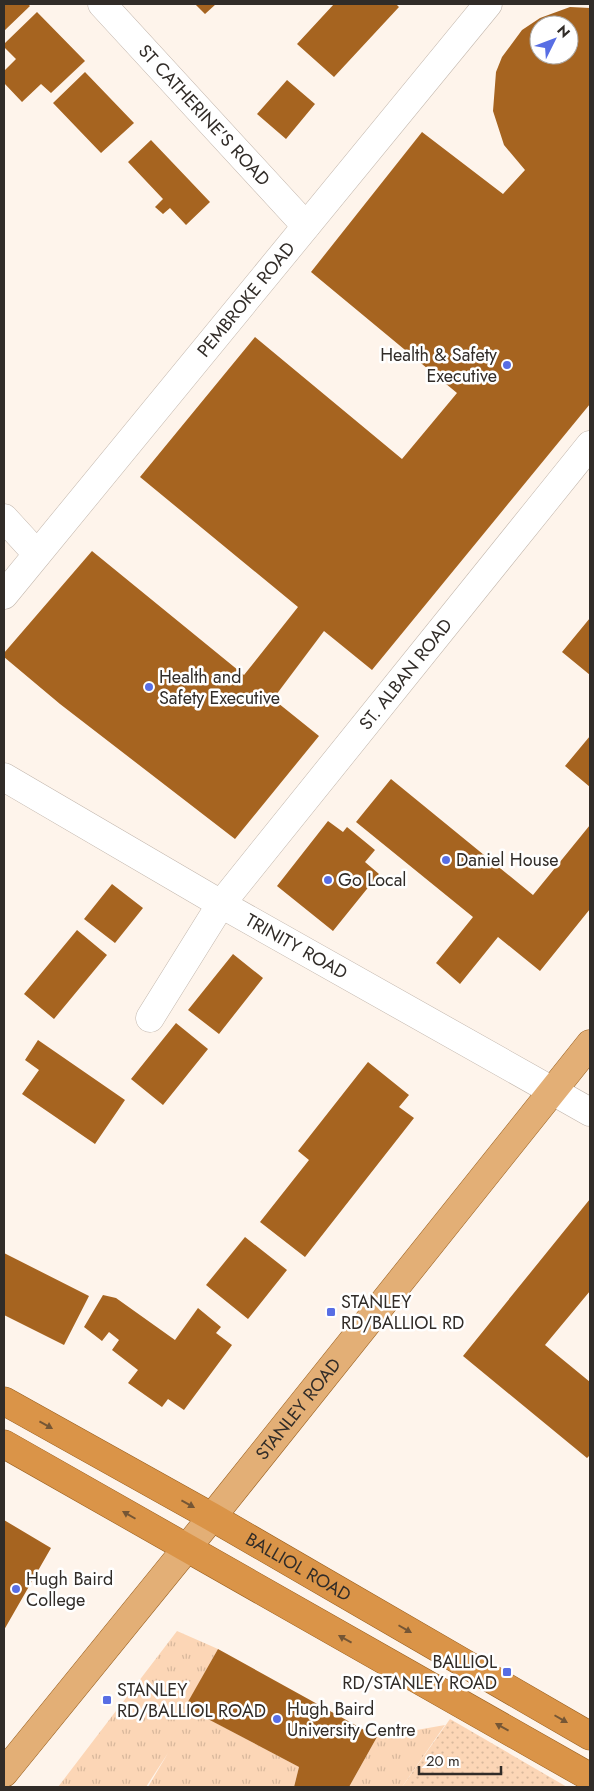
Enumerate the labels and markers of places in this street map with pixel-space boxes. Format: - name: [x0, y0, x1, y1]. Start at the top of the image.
- place label: Health & Safety Executive: [380, 342, 497, 389]
- marker: Health & Safety Executive: [501, 359, 513, 371]
- place label: Health and Safety Executive: [159, 664, 280, 711]
- marker: Health and Safety Executive: [143, 681, 155, 693]
- place label: Daniel House: [456, 847, 559, 873]
- marker: Daniel House: [440, 854, 452, 866]
- place label: Go Local: [338, 867, 407, 893]
- marker: Go Local: [322, 874, 334, 886]
- place label: STANLEY RD/BALLIOL RD: [341, 1289, 464, 1336]
- marker: STANLEY RD/BALLIOL RD: [325, 1306, 337, 1318]
- place label: Hugh Baird College: [26, 1566, 113, 1613]
- marker: Hugh Baird College: [10, 1583, 22, 1595]
- place label: BALLIOL RD/STANLEY ROAD: [342, 1649, 497, 1696]
- marker: BALLIOL RD/STANLEY ROAD: [501, 1666, 513, 1678]
- place label: STANLEY RD/BALLIOL ROAD: [117, 1677, 266, 1724]
- marker: STANLEY RD/BALLIOL ROAD: [101, 1694, 113, 1706]
- place label: Hugh Baird University Centre: [287, 1696, 416, 1743]
- marker: Hugh Baird University Centre: [271, 1713, 283, 1725]

